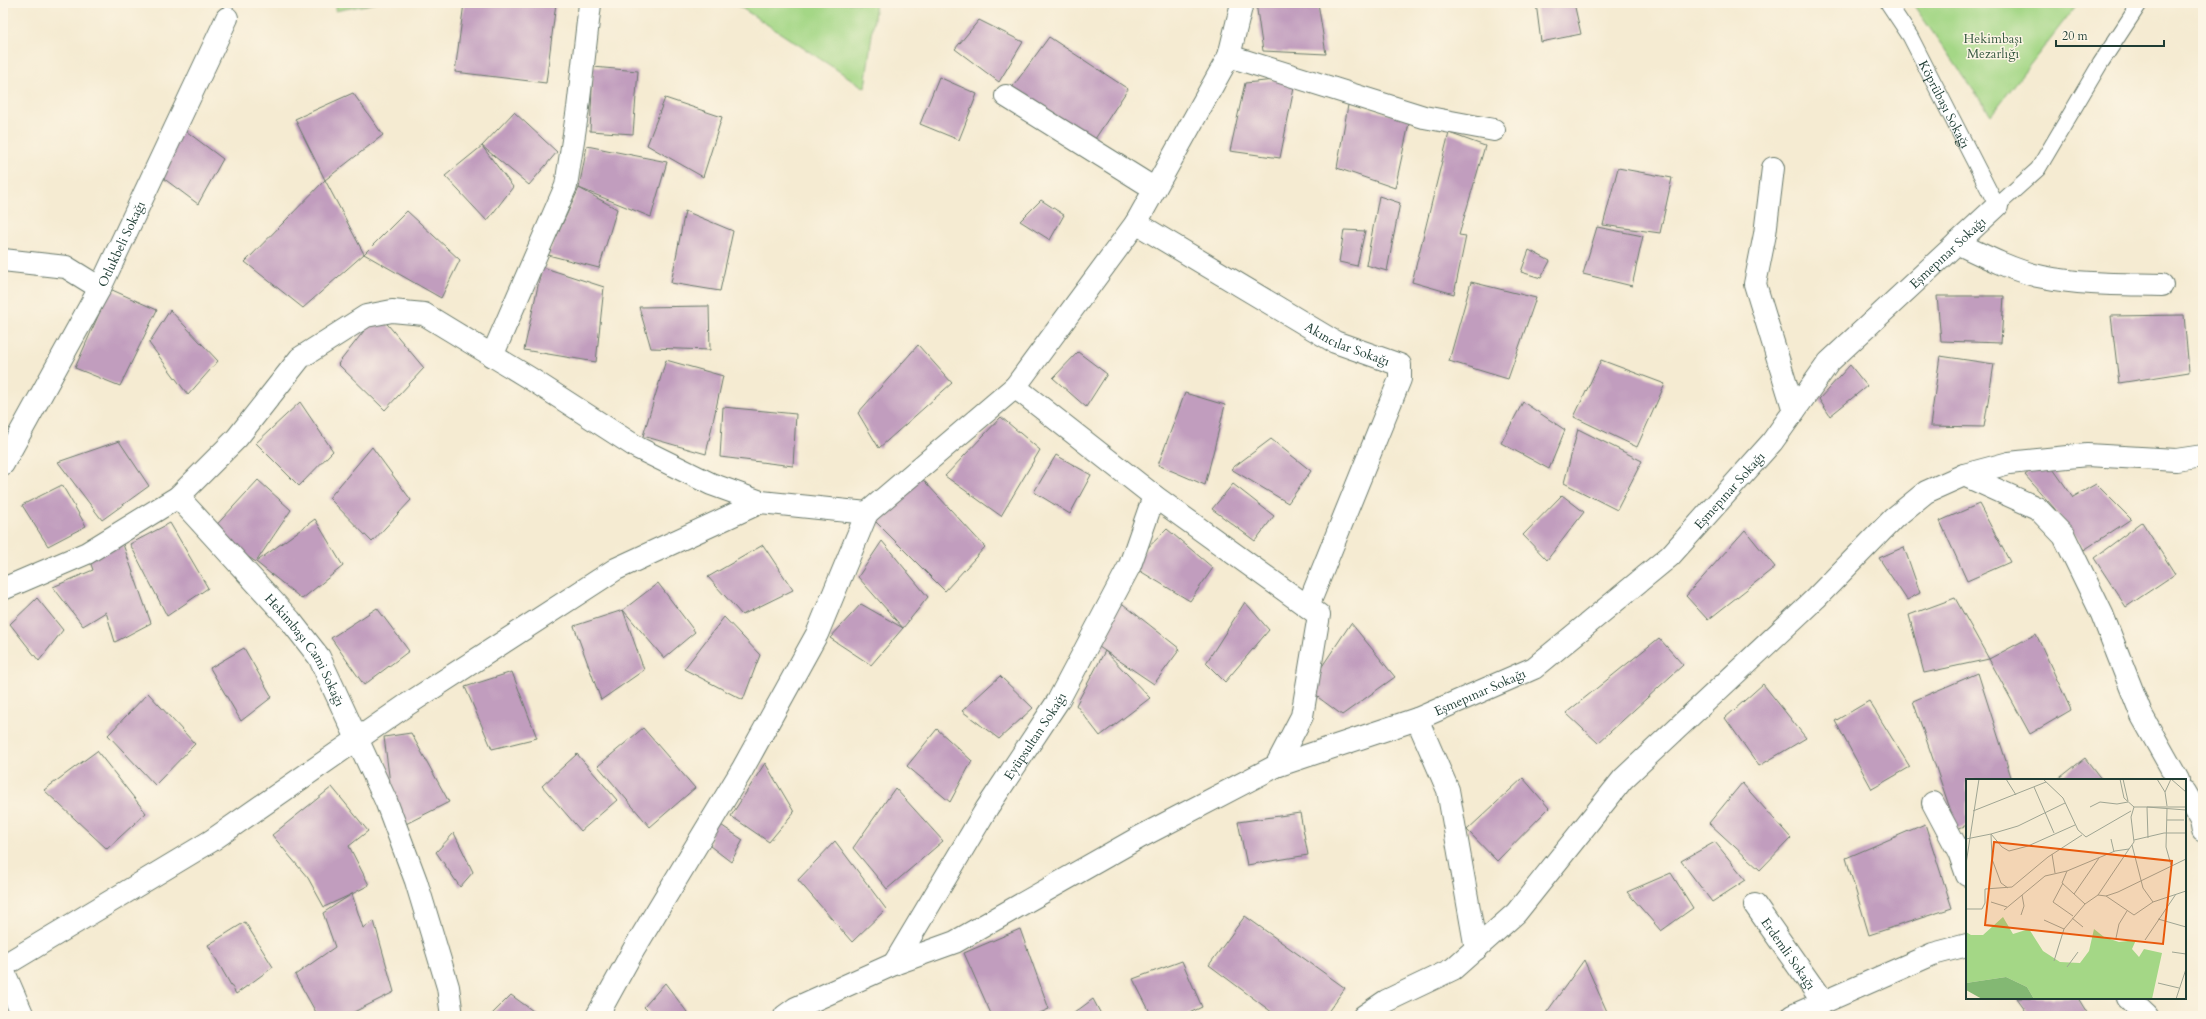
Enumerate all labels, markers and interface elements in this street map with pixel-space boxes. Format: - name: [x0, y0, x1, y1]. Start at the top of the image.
- scale bar: [2056, 22, 2164, 48]
- text: 20 m: [2062, 28, 2089, 44]
- park label: Hekimbaşı Mezarlığı: [1964, 30, 2023, 63]
- street label: Köprübaşı Sokağı: [1914, 57, 1974, 152]
- street label: Otlukbeli Sokağı: [94, 198, 150, 290]
- street label: Eşmepınar Sokağı: [1906, 213, 1990, 293]
- street label: Akıncılar Sokağı: [1301, 318, 1392, 371]
- street label: Eşmepınar Sokağı: [1690, 448, 1769, 533]
- street label: Hekimbaşı Cami Sokağı: [260, 590, 349, 710]
- street label: Eşmepınar Sokağı: [1431, 665, 1529, 720]
- street label: Eyüpsultan Sokağı: [1000, 689, 1071, 784]
- inset map: [1966, 779, 2186, 999]
- street label: Erdemli Sokağı: [1757, 914, 1820, 994]

